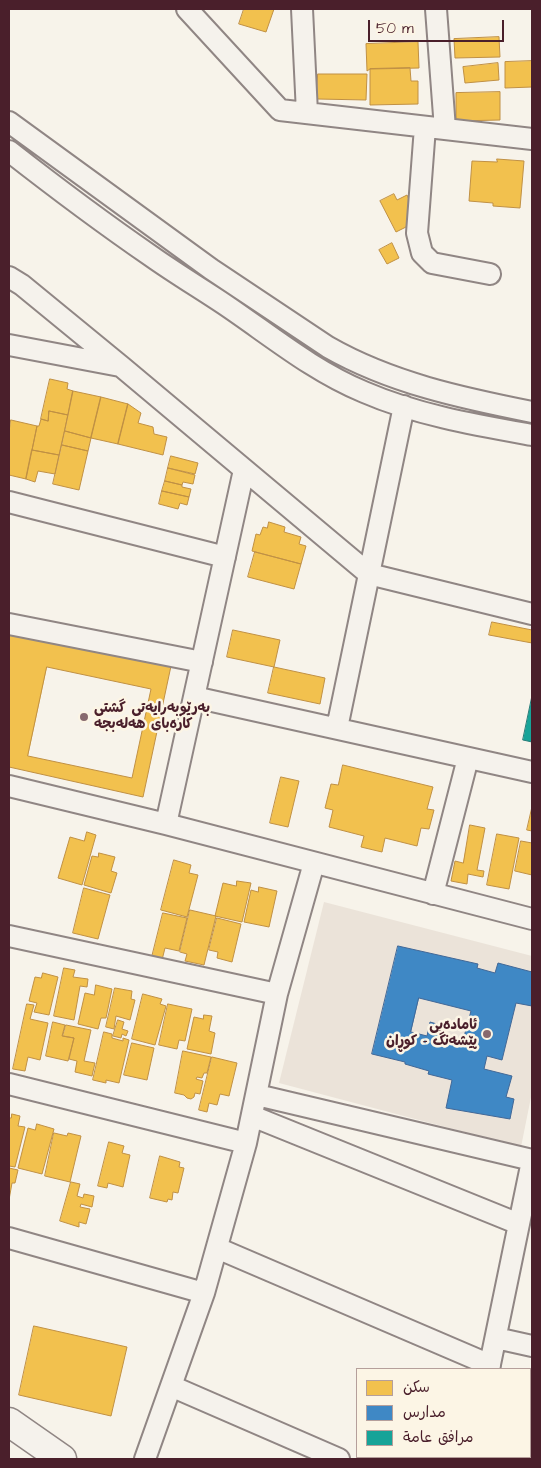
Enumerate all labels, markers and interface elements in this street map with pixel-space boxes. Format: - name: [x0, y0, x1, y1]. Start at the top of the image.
- scale bar: [371, 10, 507, 42]
- text: 50 m: [376, 18, 414, 39]
- place label: بەرێوبەرایەتی گشتی کارەبای هەلەبجە: [94, 701, 210, 734]
- marker: بەرێوبەرایەتی گشتی کارەبای هەلەبجە: [78, 711, 90, 723]
- place label: ئامادەیی پێشەنگ - کوڕان: [386, 1018, 477, 1050]
- marker: ئامادەیی پێشەنگ - کوڕان: [481, 1028, 493, 1040]
- legend: [356, 1368, 531, 1458]
- text: سكن: [403, 1377, 430, 1398]
- text: مدارس: [403, 1402, 446, 1423]
- text: مرافق عامة: [403, 1427, 473, 1448]

